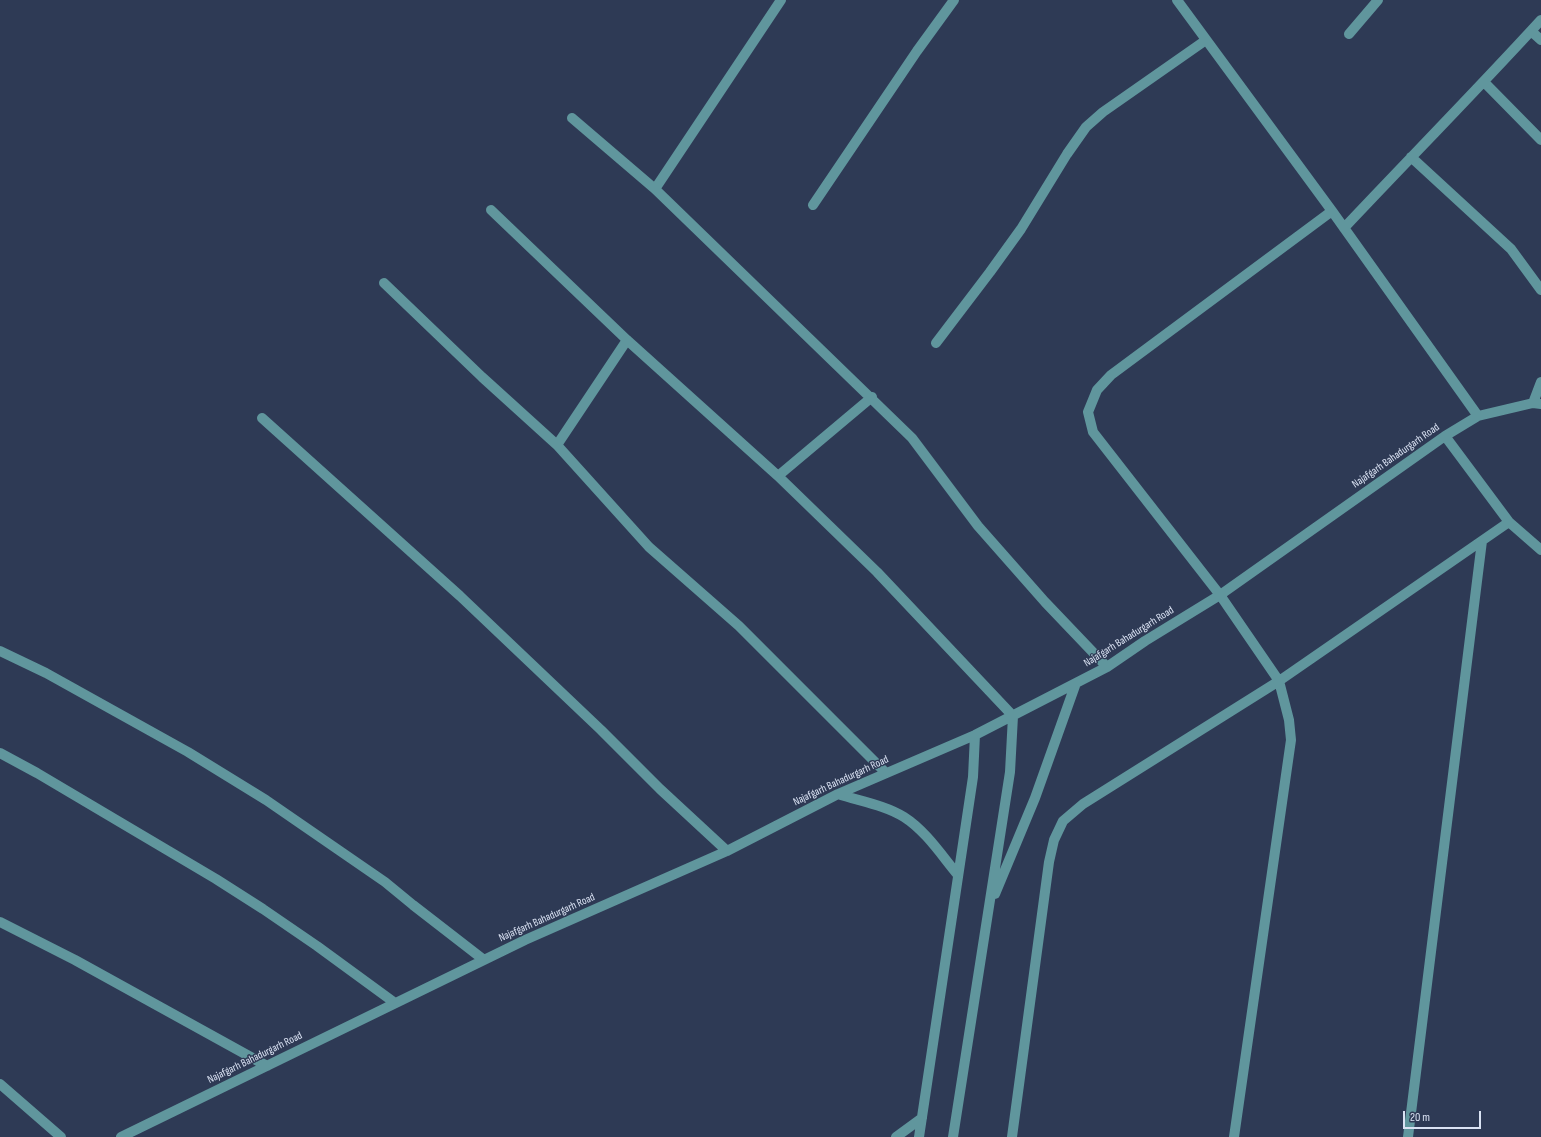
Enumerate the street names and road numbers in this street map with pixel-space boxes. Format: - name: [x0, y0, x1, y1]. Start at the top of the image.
- street label: Najafgarh Bahadurgarh Road: [1350, 421, 1442, 491]
- street label: Najafgarh Bahadurgarh Road: [1082, 604, 1176, 670]
- street label: Najafgarh Bahadurgarh Road: [791, 753, 891, 809]
- street label: Najafgarh Bahadurgarh Road: [497, 891, 597, 945]
- street label: Najafgarh Bahadurgarh Road: [205, 1029, 305, 1087]

